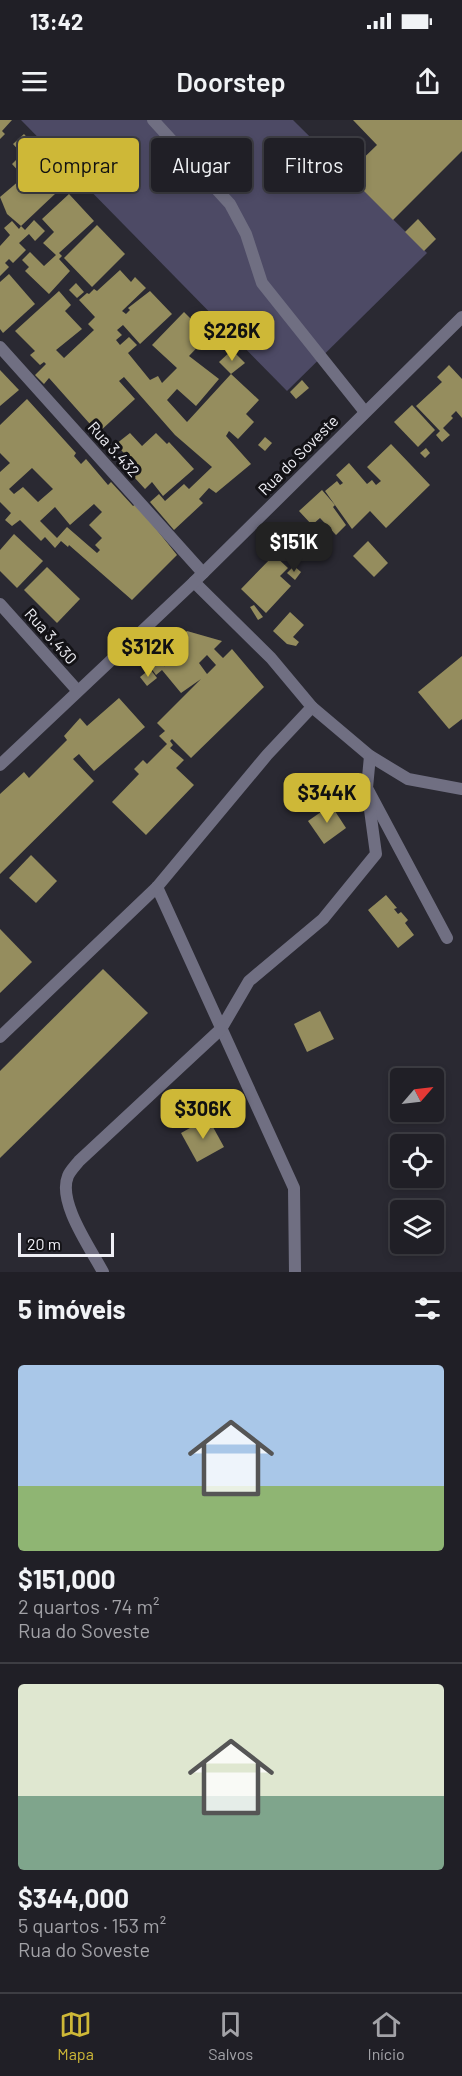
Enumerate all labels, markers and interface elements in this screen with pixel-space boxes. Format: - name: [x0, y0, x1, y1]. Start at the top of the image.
- text: 13:42: [30, 8, 83, 34]
- icon: menu: [18, 65, 51, 98]
- text: Doorstep: [176, 65, 286, 97]
- icon: share: [411, 65, 444, 98]
- chip: Comprar: [18, 138, 139, 192]
- chip: Alugar: [151, 138, 252, 192]
- chip: Filtros: [264, 138, 364, 192]
- pin: $226K: [190, 311, 274, 362]
- text: $226K: [203, 318, 261, 342]
- street label: Rua do Soveste: [254, 411, 342, 499]
- street label: Rua 3.432: [85, 417, 144, 480]
- pin: $151K: [252, 522, 336, 573]
- text: $151K: [270, 529, 318, 553]
- street label: Rua 3.430: [21, 604, 81, 667]
- pin: $312K: [106, 627, 190, 678]
- text: $312K: [122, 634, 174, 658]
- pin: $344K: [285, 773, 369, 824]
- text: $344K: [298, 780, 356, 804]
- north arrow: [390, 1068, 444, 1122]
- map controls: [390, 1068, 444, 1254]
- pin: $306K: [161, 1089, 245, 1140]
- text: $306K: [175, 1096, 231, 1120]
- button: locate: [390, 1134, 444, 1188]
- button: layers: [390, 1200, 444, 1254]
- scale bar: [18, 1230, 114, 1258]
- text: 20 m: [27, 1234, 61, 1253]
- icon: filters: [411, 1292, 444, 1325]
- text: 5 imóveis: [18, 1293, 126, 1324]
- icon: home: [177, 1404, 285, 1512]
- text: $151,000: [18, 1563, 116, 1594]
- text: 2 quartos · 74 m²: [18, 1594, 160, 1618]
- text: Rua do Soveste: [18, 1618, 150, 1642]
- icon: home: [177, 1723, 285, 1831]
- text: $344,000: [18, 1882, 129, 1913]
- text: 5 quartos · 153 m²: [18, 1913, 166, 1937]
- text: Rua do Soveste: [18, 1937, 150, 1961]
- tab: Mapa: [57, 2008, 94, 2063]
- tab: Salvos: [208, 2008, 253, 2063]
- tab: Início: [368, 2008, 405, 2063]

